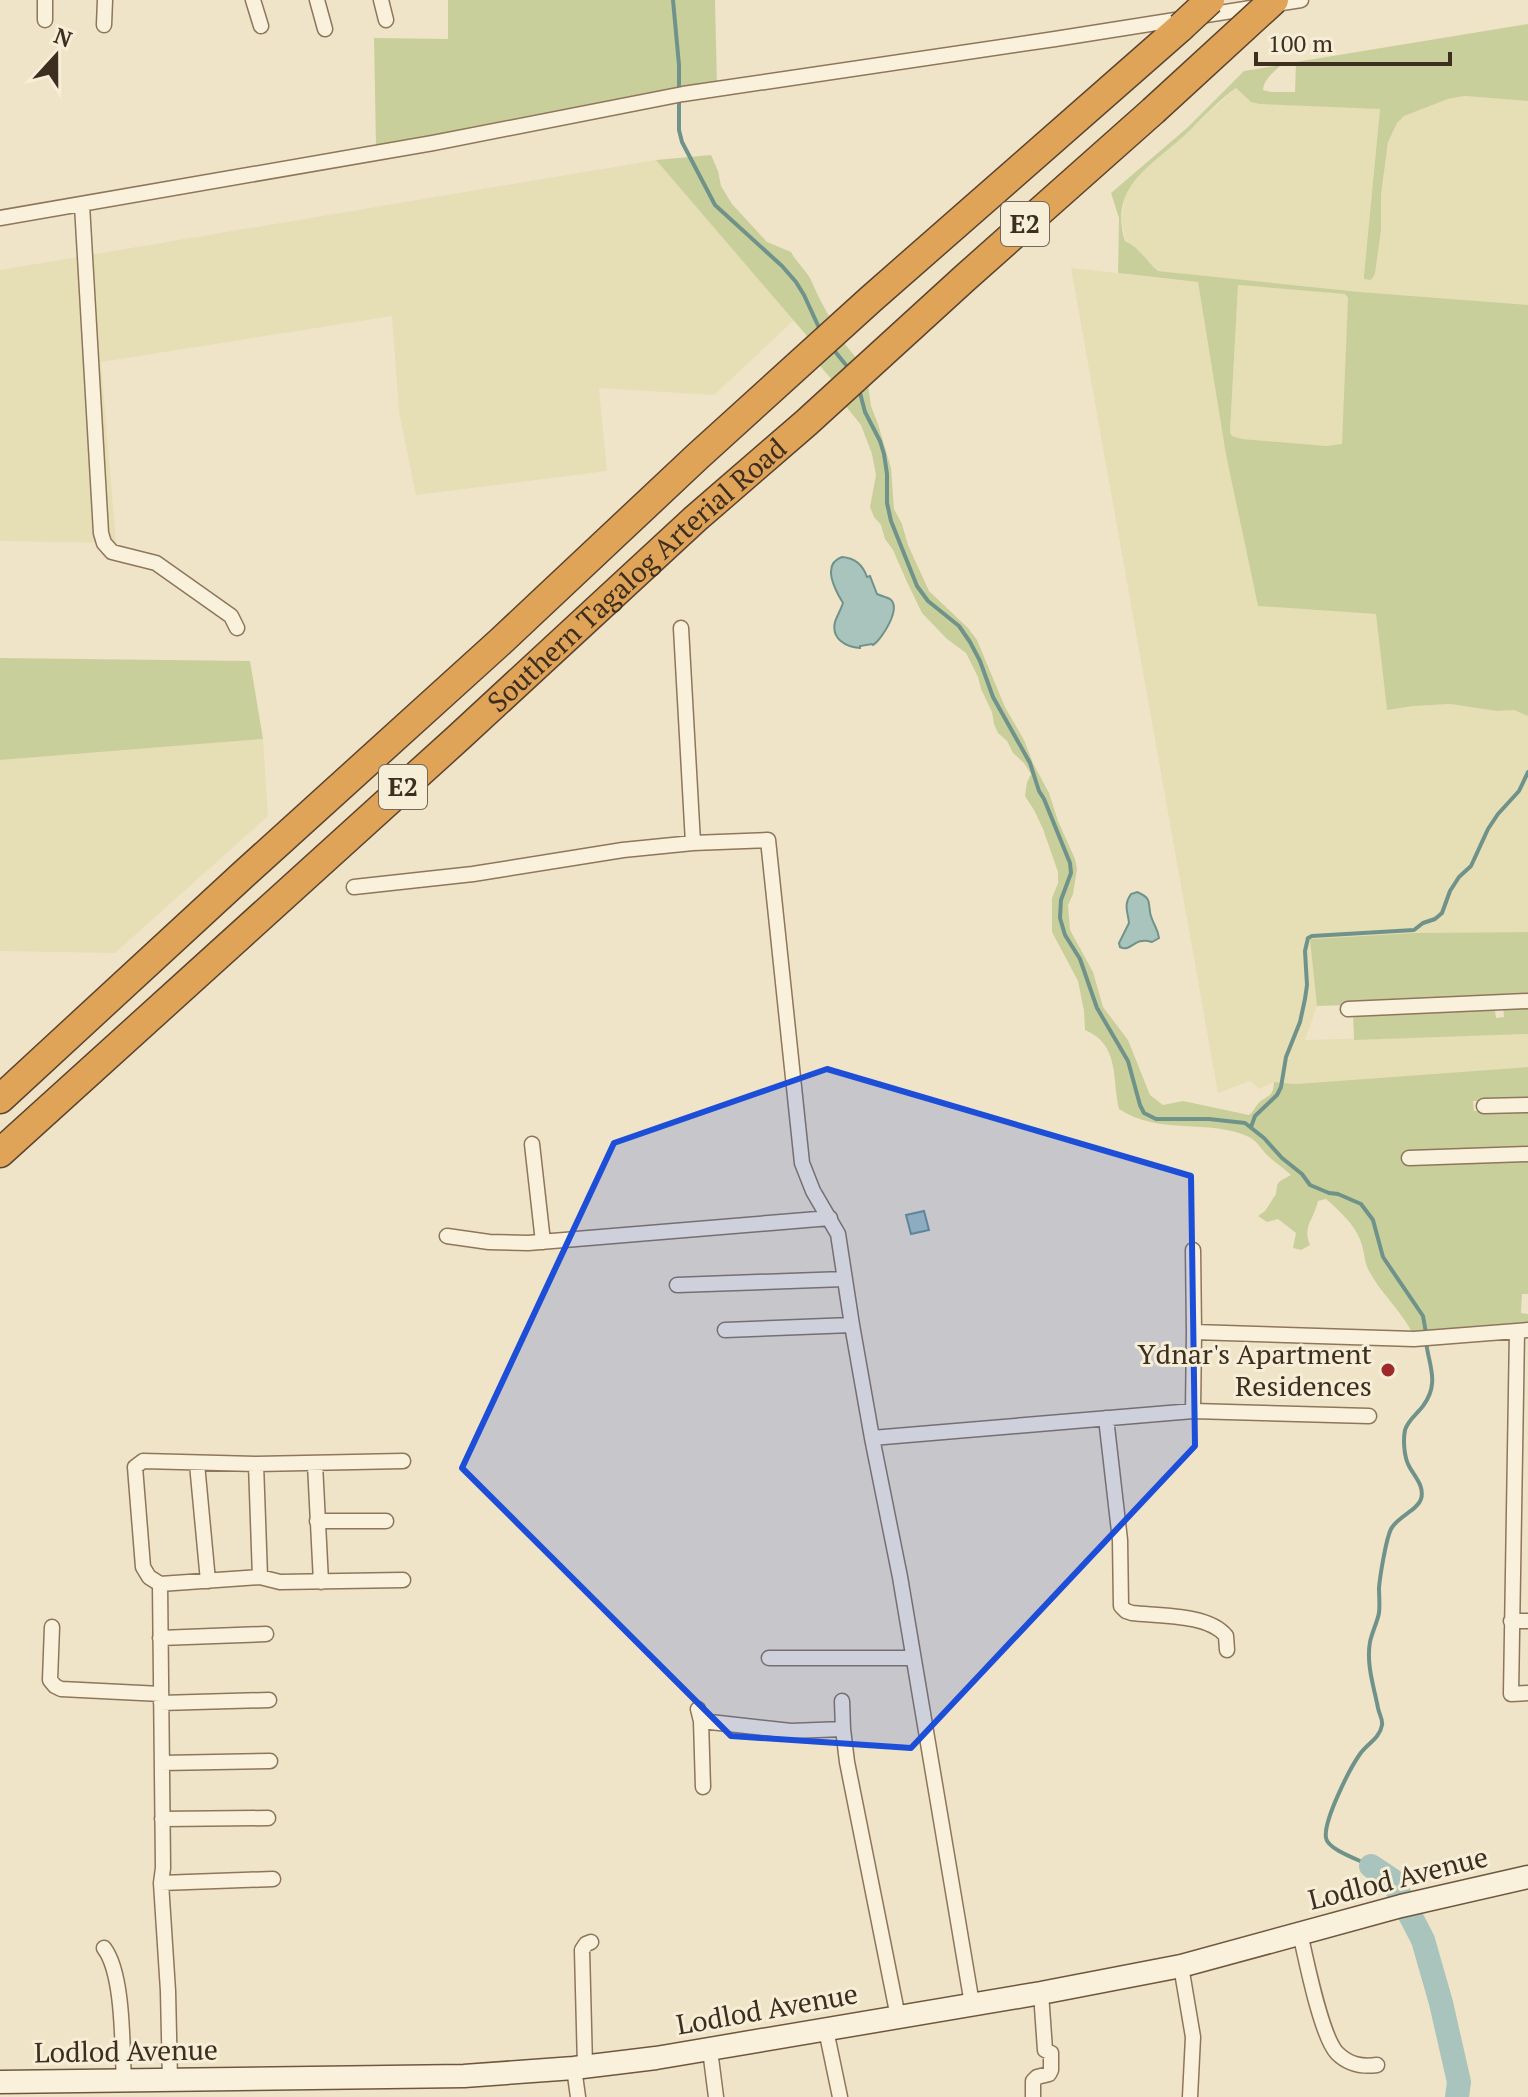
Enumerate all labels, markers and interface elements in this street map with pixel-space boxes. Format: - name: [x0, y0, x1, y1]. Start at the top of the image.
- north arrow: [16, 16, 96, 96]
- scale bar: [1256, 16, 1450, 66]
- text: N: [50, 20, 77, 54]
- text: 100 m: [1268, 27, 1333, 59]
- road number: E2: [1001, 202, 1049, 246]
- street label: Southern Tagalog Arterial Road: [479, 429, 794, 720]
- road number: E2: [379, 765, 427, 809]
- place label: Ydnar's Apartment Residences: [1138, 1335, 1373, 1404]
- marker: Ydnar's Apartment Residences: [1379, 1361, 1397, 1379]
- street label: Lodlod Avenue: [1304, 1837, 1492, 1918]
- street label: Lodlod Avenue: [673, 1974, 861, 2043]
- street label: Lodlod Avenue: [34, 2030, 218, 2071]

